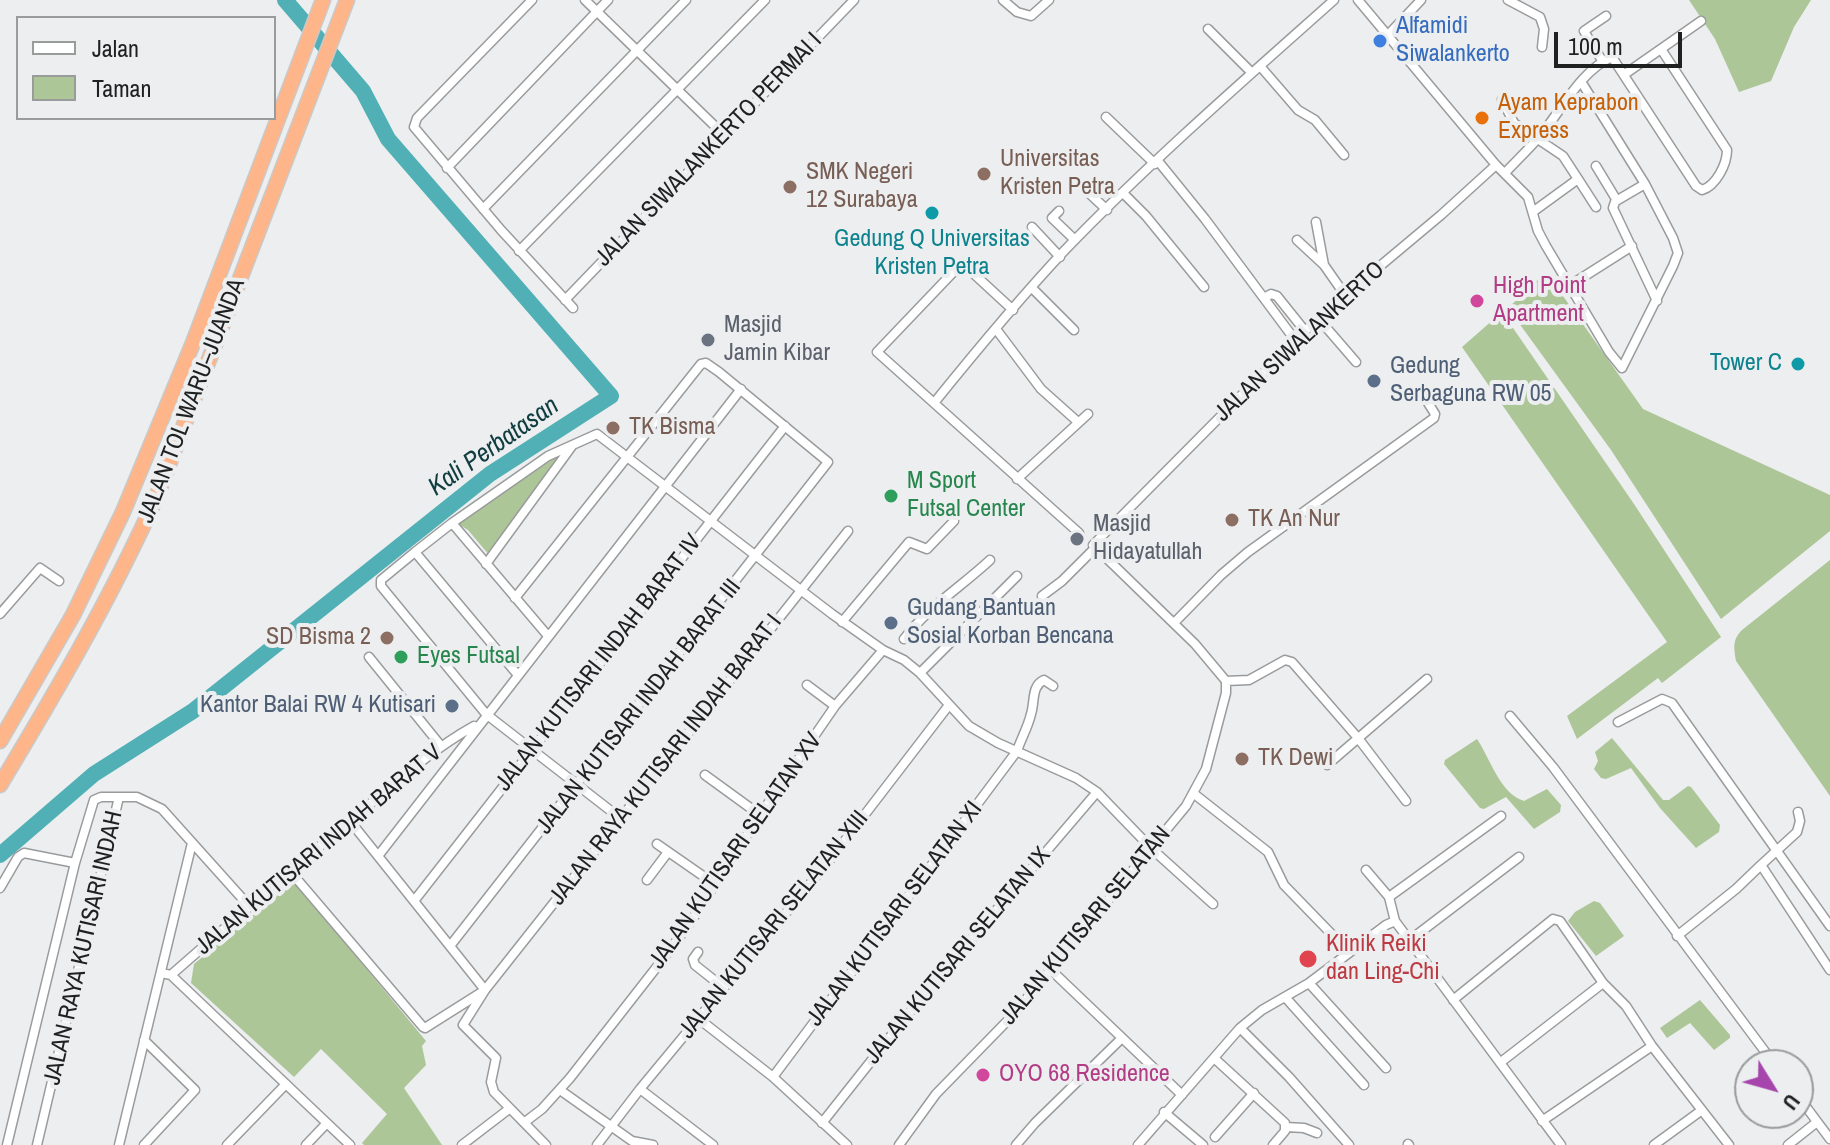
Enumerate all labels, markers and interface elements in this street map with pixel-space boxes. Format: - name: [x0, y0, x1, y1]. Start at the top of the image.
- place label: Alfamidi Siwalankerto: [1396, 13, 1510, 69]
- legend: [16, 16, 276, 120]
- scale bar: [1558, 16, 1686, 66]
- street label: JALAN SIWALANKERTO PERMAI I: [590, 27, 828, 273]
- text: 100 m: [1568, 30, 1623, 62]
- text: Jalan: [92, 32, 139, 64]
- marker: Alfamidi Siwalankerto: [1371, 32, 1389, 50]
- text: Taman: [92, 72, 151, 104]
- place label: Ayam Keprabon Express: [1498, 90, 1639, 146]
- marker: Ayam Keprabon Express: [1473, 109, 1491, 127]
- place label: Universitas Kristen Petra: [1000, 146, 1115, 202]
- place label: SMK Negeri 12 Surabaya: [806, 159, 918, 215]
- marker: Universitas Kristen Petra: [975, 165, 993, 183]
- marker: SMK Negeri 12 Surabaya: [781, 178, 799, 196]
- marker: Gedung Q Universitas Kristen Petra: [923, 204, 941, 222]
- place label: Gedung Q Universitas Kristen Petra: [834, 226, 1030, 282]
- street label: JALAN SIWALANKERTO: [1209, 256, 1391, 428]
- place label: High Point Apartment: [1493, 273, 1586, 329]
- street label: JALAN TOL WARU–JUANDA: [132, 275, 252, 527]
- marker: High Point Apartment: [1468, 292, 1486, 310]
- place label: Masjid Jamin Kibar: [724, 312, 830, 368]
- marker: Masjid Jamin Kibar: [699, 331, 717, 349]
- place label: Tower C: [1710, 350, 1782, 378]
- place label: Gedung Serbaguna RW 05: [1390, 353, 1552, 409]
- marker: Tower C: [1789, 355, 1807, 373]
- marker: Gedung Serbaguna RW 05: [1365, 372, 1383, 390]
- water label: Kali Perbatasan: [423, 391, 565, 503]
- place label: TK Bisma: [629, 414, 715, 442]
- marker: TK Bisma: [604, 419, 622, 437]
- place label: M Sport Futsal Center: [907, 468, 1025, 524]
- marker: M Sport Futsal Center: [882, 487, 900, 505]
- place label: TK An Nur: [1248, 506, 1340, 534]
- place label: Masjid Hidayatullah: [1093, 511, 1202, 567]
- marker: TK An Nur: [1223, 511, 1241, 529]
- street label: JALAN KUTISARI INDAH BARAT IV: [490, 529, 708, 797]
- marker: Masjid Hidayatullah: [1068, 530, 1086, 548]
- street label: JALAN KUTISARI INDAH BARAT III: [530, 574, 748, 840]
- place label: Gudang Bantuan Sosial Korban Bencana: [907, 595, 1114, 651]
- street label: JALAN RAYA KUTISARI INDAH BARAT I: [544, 609, 788, 911]
- marker: Gudang Bantuan Sosial Korban Bencana: [882, 614, 900, 632]
- place label: SD Bisma 2: [266, 624, 371, 652]
- marker: SD Bisma 2: [378, 629, 396, 647]
- place label: Eyes Futsal: [417, 643, 520, 671]
- marker: Eyes Futsal: [392, 648, 410, 666]
- place label: Kantor Balai RW 4 Kutisari: [200, 692, 436, 720]
- marker: Kantor Balai RW 4 Kutisari: [443, 697, 461, 715]
- street label: JALAN KUTISARI SELATAN XV: [643, 727, 829, 975]
- street label: JALAN KUTISARI INDAH BARAT V: [190, 739, 448, 961]
- place label: TK Dewi: [1258, 745, 1333, 773]
- marker: TK Dewi: [1233, 750, 1251, 768]
- street label: JALAN KUTISARI SELATAN XI: [801, 796, 989, 1032]
- street label: JALAN KUTISARI SELATAN XIII: [673, 805, 875, 1045]
- street label: JALAN RAYA KUTISARI INDAH: [38, 808, 130, 1088]
- street label: JALAN KUTISARI SELATAN: [995, 821, 1177, 1031]
- street label: JALAN KUTISARI SELATAN IX: [859, 842, 1057, 1070]
- place label: Klinik Reiki dan Ling-Chi: [1326, 931, 1440, 987]
- marker: Klinik Reiki dan Ling-Chi: [1297, 948, 1319, 970]
- north arrow: [1734, 1049, 1814, 1129]
- place label: OYO 68 Residence: [999, 1061, 1170, 1089]
- marker: OYO 68 Residence: [974, 1066, 992, 1084]
- text: U: [1776, 1088, 1807, 1116]

